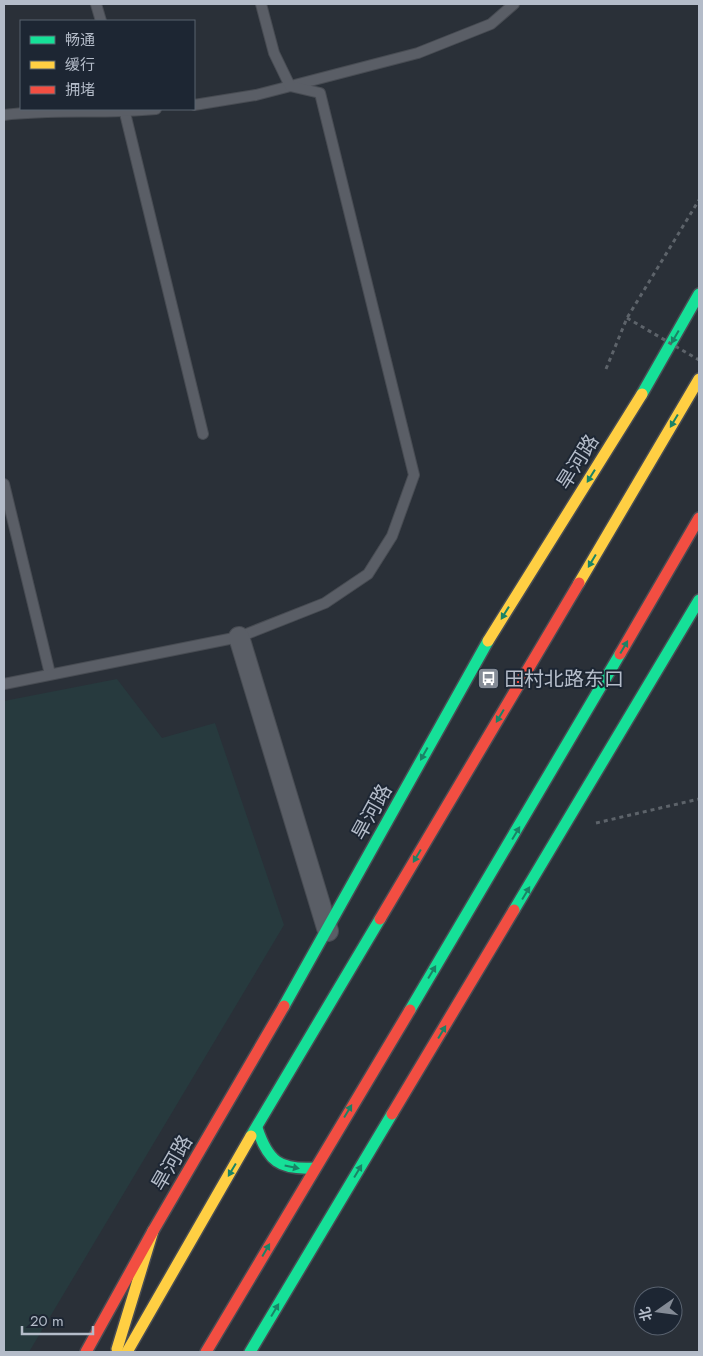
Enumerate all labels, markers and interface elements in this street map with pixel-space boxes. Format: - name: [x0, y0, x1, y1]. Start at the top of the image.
- legend: [20, 20, 195, 110]
- text: 畅通: [65, 29, 95, 51]
- text: 缓行: [65, 54, 95, 76]
- text: 拥堵: [65, 79, 95, 101]
- one-way arrow: [671, 329, 679, 344]
- one-way arrow: [670, 414, 679, 427]
- street label: 旱河路: [550, 429, 606, 495]
- one-way arrow: [586, 469, 596, 482]
- one-way arrow: [587, 554, 596, 567]
- one-way arrow: [500, 607, 509, 620]
- one-way arrow: [620, 641, 629, 654]
- place label: 田村北路东口: [504, 665, 624, 694]
- bus stop icon: 田村北路东口: [476, 667, 500, 691]
- one-way arrow: [496, 709, 505, 722]
- one-way arrow: [420, 748, 429, 761]
- street label: 旱河路: [345, 779, 399, 845]
- one-way arrow: [512, 827, 521, 840]
- one-way arrow: [413, 849, 422, 862]
- one-way arrow: [521, 886, 530, 899]
- one-way arrow: [428, 966, 437, 979]
- one-way arrow: [438, 1025, 447, 1038]
- one-way arrow: [344, 1105, 353, 1118]
- street label: 旱河路: [144, 1130, 200, 1196]
- one-way arrow: [227, 1163, 236, 1176]
- one-way arrow: [284, 1164, 300, 1172]
- one-way arrow: [354, 1165, 363, 1178]
- one-way arrow: [262, 1242, 270, 1257]
- north arrow: [633, 1286, 683, 1336]
- scale bar: [22, 1304, 94, 1336]
- one-way arrow: [270, 1304, 279, 1317]
- text: 北: [634, 1305, 657, 1323]
- text: 20 m: [30, 1310, 64, 1332]

